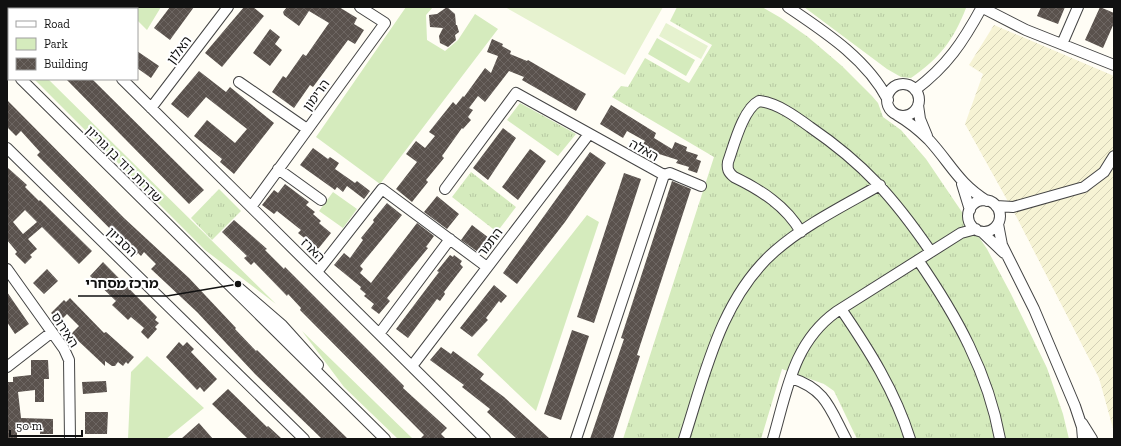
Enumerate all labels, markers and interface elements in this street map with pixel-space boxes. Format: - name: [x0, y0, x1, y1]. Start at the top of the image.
- legend: [8, 8, 138, 80]
- text: Road: [44, 17, 70, 31]
- street label: האלון: [164, 33, 194, 67]
- text: Park: [44, 37, 69, 51]
- text: Building: [44, 57, 88, 71]
- street label: הרימון: [300, 76, 332, 114]
- street label: שדרות דוד בן גוריון: [83, 123, 165, 205]
- street label: האלה: [627, 136, 661, 164]
- street label: הסביון: [104, 224, 140, 260]
- street label: התמר: [474, 225, 506, 259]
- street label: הארז: [298, 235, 328, 265]
- callout: מרכז מסחרי: [78, 270, 167, 296]
- text: מרכז מסחרי: [85, 275, 159, 292]
- street label: האירוס: [48, 310, 82, 350]
- scale bar: [10, 412, 82, 438]
- text: 50 m: [16, 419, 43, 433]

